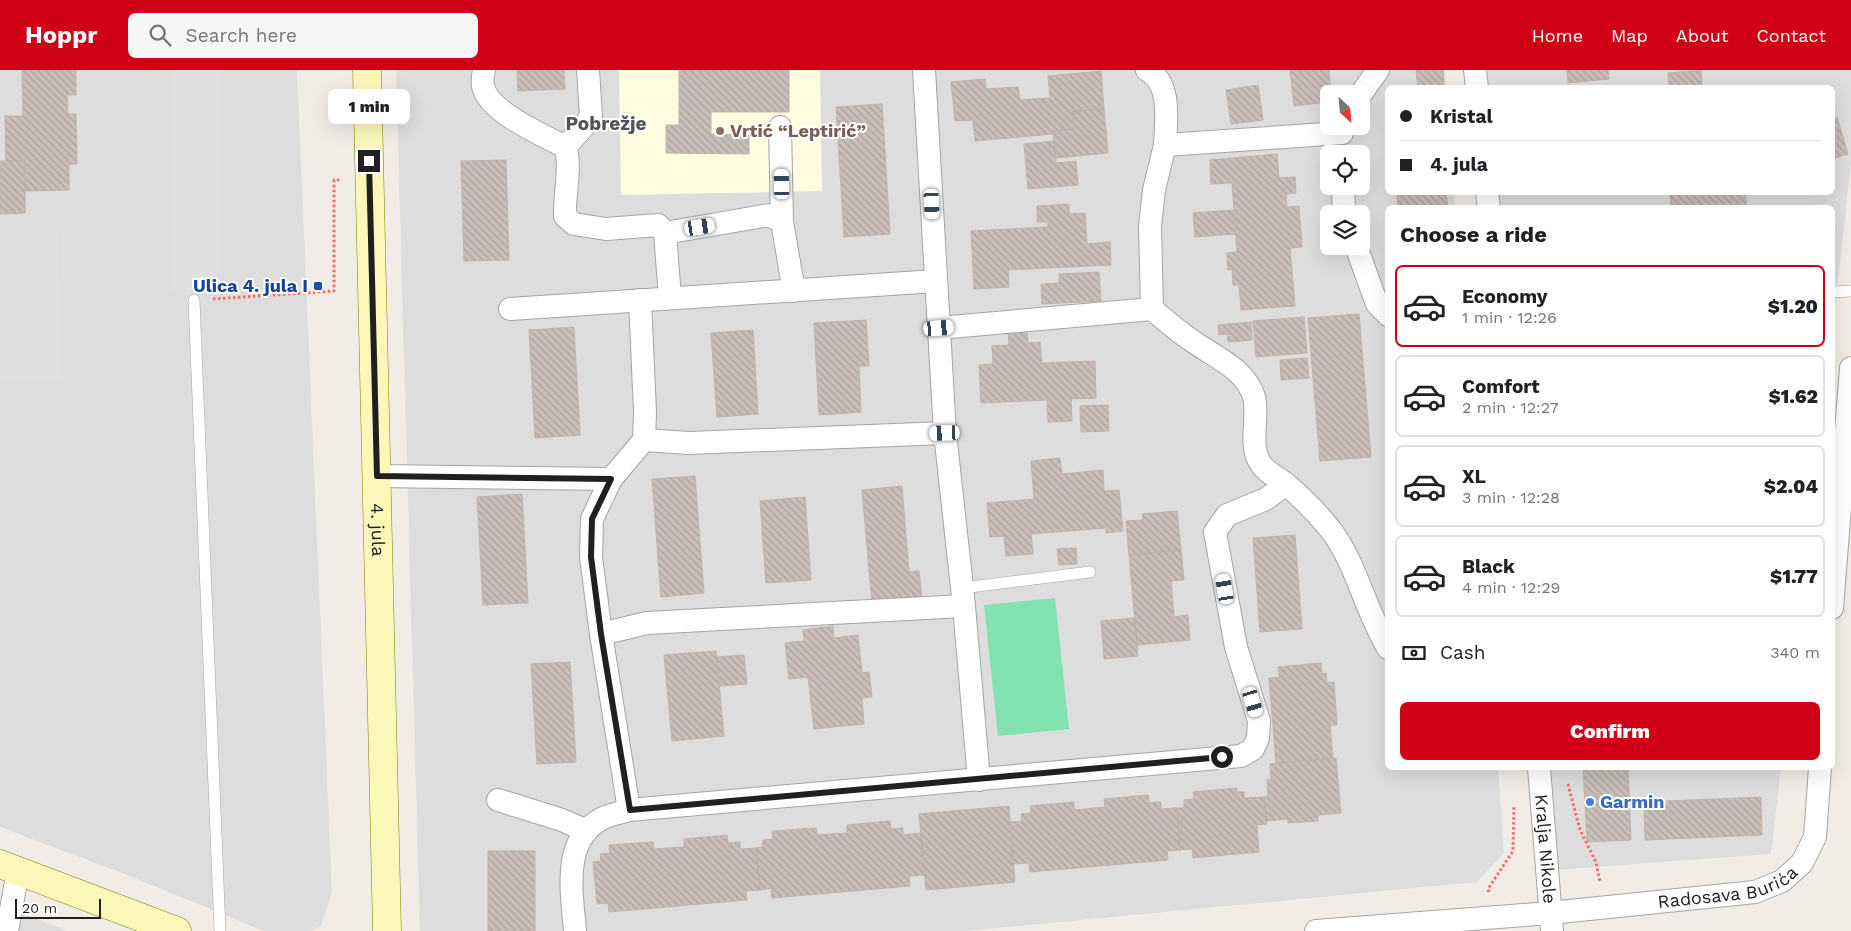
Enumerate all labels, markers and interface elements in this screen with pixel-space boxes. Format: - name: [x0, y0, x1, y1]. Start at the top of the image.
- search box: [128, 13, 478, 58]
- text: Hoppr: [25, 21, 98, 49]
- icon: search: [146, 21, 174, 49]
- text: Search here: [186, 24, 297, 47]
- text: Home: [1532, 25, 1583, 46]
- text: Map: [1611, 25, 1648, 46]
- text: About: [1676, 25, 1728, 46]
- text: Contact: [1756, 25, 1826, 46]
- north arrow: [1320, 85, 1370, 135]
- map controls: [1320, 85, 1370, 255]
- callout: 1 min: [328, 88, 410, 124]
- text: 1 min: [348, 97, 390, 116]
- text: Kristal: [1430, 105, 1493, 128]
- district label: Pobrežje: [565, 112, 647, 135]
- place label: Vrtić “Leptirić”: [730, 120, 866, 141]
- marker: Vrtić “Leptirić”: [714, 125, 726, 137]
- button: locate: [1320, 145, 1370, 195]
- route end: [358, 150, 380, 172]
- text: 4. jula: [1430, 153, 1488, 176]
- car: [774, 169, 789, 199]
- car: [923, 189, 940, 219]
- button: layers: [1320, 205, 1370, 255]
- car: [684, 217, 715, 237]
- text: Choose a ride: [1400, 222, 1547, 247]
- place label: Ulica 4. jula I: [193, 275, 308, 296]
- marker: Ulica 4. jula I: [312, 280, 324, 292]
- icon: car: [1402, 284, 1447, 329]
- text: Economy: [1462, 285, 1547, 308]
- text: $1.20: [1768, 295, 1818, 318]
- text: 1 min · 12:26: [1462, 308, 1557, 327]
- car: [923, 319, 954, 337]
- icon: car: [1402, 374, 1447, 419]
- text: Comfort: [1462, 375, 1540, 398]
- text: $1.62: [1768, 385, 1818, 408]
- text: 2 min · 12:27: [1462, 398, 1559, 417]
- car: [929, 425, 960, 441]
- icon: car: [1402, 464, 1447, 509]
- text: XL: [1462, 465, 1486, 488]
- text: $2.04: [1764, 475, 1818, 498]
- text: 3 min · 12:28: [1462, 488, 1560, 507]
- street label: 4. jula: [367, 503, 389, 557]
- icon: car: [1402, 554, 1447, 599]
- text: Black: [1462, 555, 1515, 578]
- text: $1.77: [1770, 565, 1818, 588]
- car: [1215, 573, 1234, 605]
- text: 4 min · 12:29: [1462, 578, 1560, 597]
- icon: cash: [1400, 639, 1428, 667]
- text: Cash: [1440, 641, 1486, 664]
- text: 340 m: [1770, 643, 1820, 662]
- car: [1241, 685, 1264, 719]
- button: Confirm: [1400, 702, 1820, 760]
- route start: [1211, 746, 1233, 768]
- place label: Garmin: [1600, 791, 1665, 812]
- street label: Kralja Nikole: [1531, 793, 1561, 904]
- marker: Garmin: [1584, 796, 1596, 808]
- street label: Radosava Burića: [1657, 861, 1801, 912]
- scale bar: [15, 896, 101, 919]
- text: 20 m: [22, 900, 57, 916]

